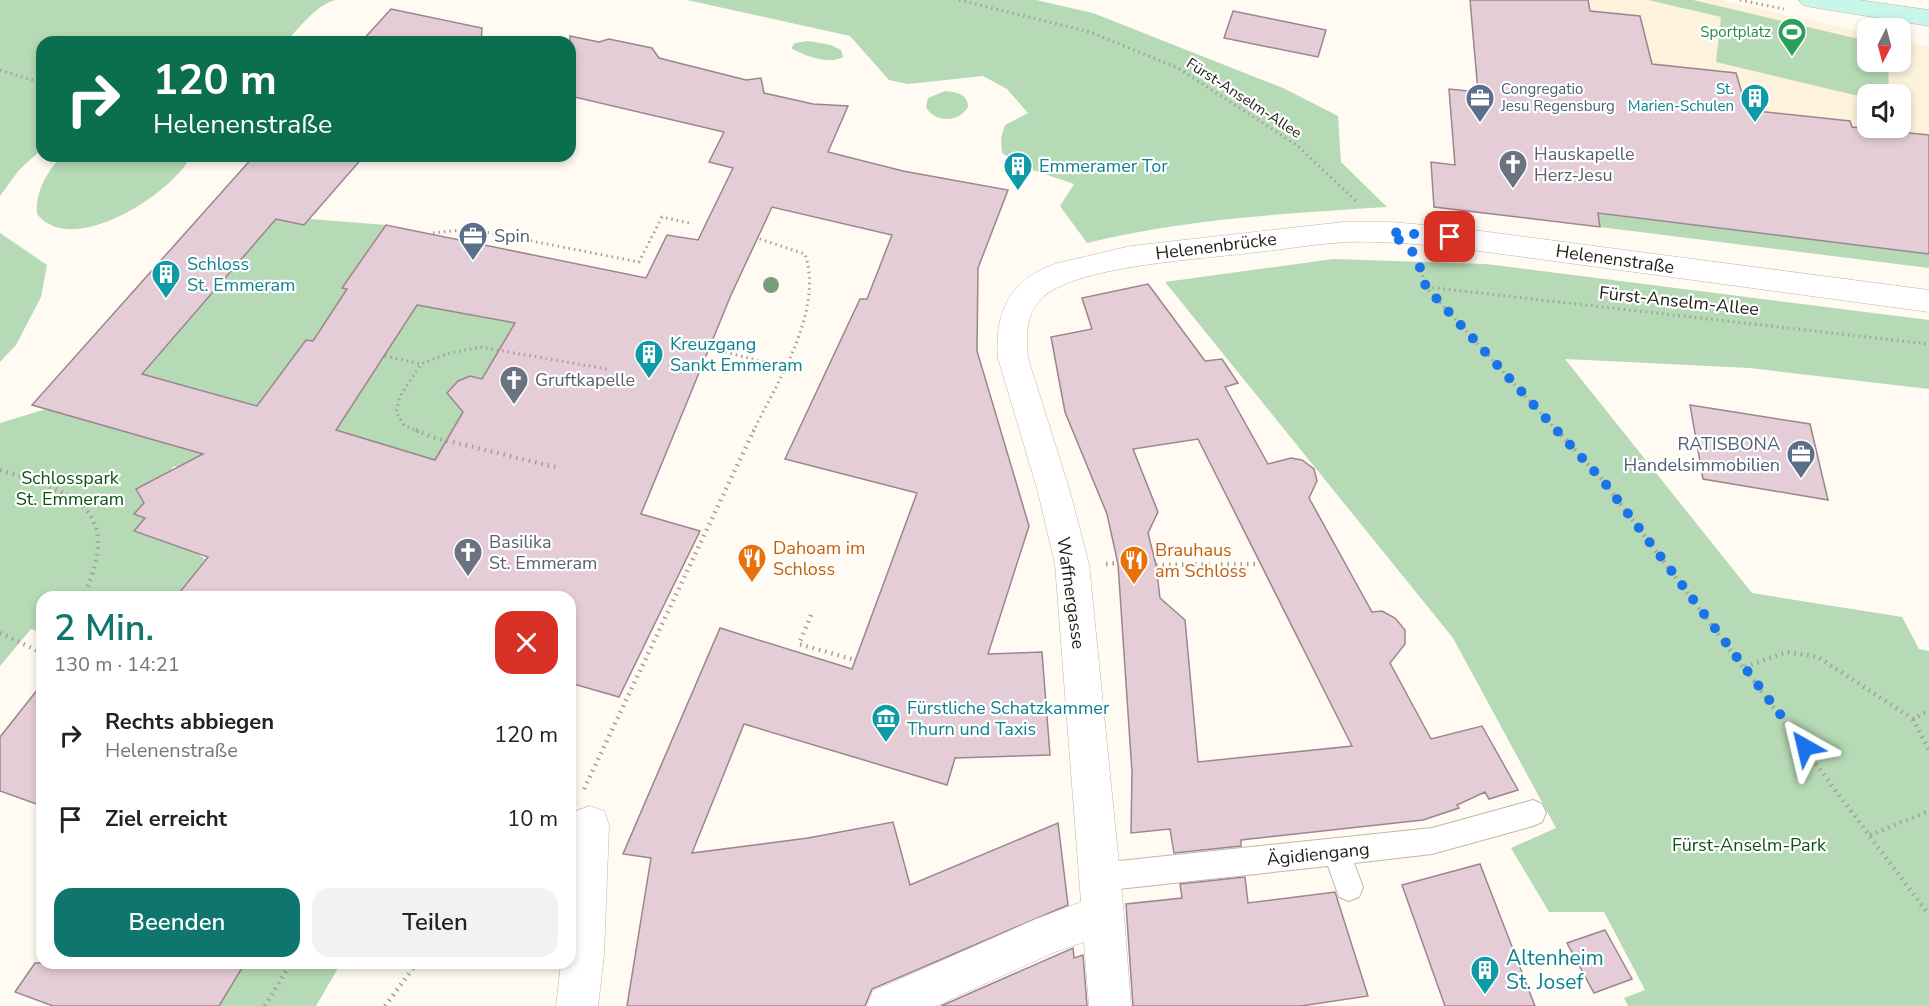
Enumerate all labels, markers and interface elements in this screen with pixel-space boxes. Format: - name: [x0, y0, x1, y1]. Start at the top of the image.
- sports icon: Sportplatz: [1776, 16, 1808, 58]
- north arrow: [1857, 18, 1911, 72]
- map controls: [1857, 18, 1911, 138]
- place label: Sportplatz: [1700, 22, 1771, 42]
- text: 120 m: [153, 52, 277, 109]
- street label: Fürst-Anselm-Allee: [1182, 53, 1306, 143]
- icon: right: [54, 60, 132, 138]
- place label: Congregatio Jesu Regensburg: [1500, 79, 1615, 116]
- place label: St. Marien-Schulen: [1628, 79, 1734, 116]
- office icon: Congregatio Jesu Regensburg: [1464, 82, 1496, 124]
- building icon: St. Marien-Schulen: [1739, 82, 1771, 124]
- button: sound: [1857, 84, 1911, 138]
- text: Helenenstraße: [153, 106, 332, 143]
- place label: Hauskapelle Herz-Jesu: [1534, 142, 1635, 187]
- church icon: Hauskapelle Herz-Jesu: [1497, 148, 1529, 190]
- building icon: Emmeramer Tor: [1002, 150, 1034, 192]
- place label: Emmeramer Tor: [1039, 154, 1168, 178]
- pin: [1424, 211, 1475, 262]
- office icon: Spin: [457, 220, 489, 262]
- icon: arrive: [1433, 220, 1466, 253]
- place label: Spin: [494, 224, 530, 248]
- street label: Helenenbrücke: [1154, 227, 1278, 265]
- street label: Helenenstraße: [1554, 239, 1676, 279]
- place label: Schloss St. Emmeram: [187, 252, 296, 297]
- building icon: Schloss St. Emmeram: [150, 258, 182, 300]
- street label: Fürst-Anselm-Allee: [1598, 281, 1760, 321]
- place label: Kreuzgang Sankt Emmeram: [670, 332, 803, 377]
- building icon: Kreuzgang Sankt Emmeram: [633, 338, 665, 380]
- church icon: Gruftkapelle: [498, 364, 530, 406]
- place label: Gruftkapelle: [535, 368, 635, 392]
- place label: RATISBONA Handelsimmobilien: [1624, 432, 1780, 477]
- office icon: RATISBONA Handelsimmobilien: [1785, 438, 1817, 480]
- park label: Schlosspark St. Emmeram: [16, 466, 124, 511]
- place label: Basilika St. Emmeram: [489, 530, 598, 575]
- street label: Waffnergasse: [1051, 535, 1091, 651]
- church icon: Basilika St. Emmeram: [452, 536, 484, 578]
- place label: Dahoam im Schloss: [773, 536, 865, 581]
- place label: Brauhaus am Schloss: [1155, 538, 1247, 583]
- restaurant icon: Dahoam im Schloss: [736, 542, 768, 584]
- restaurant icon: Brauhaus am Schloss: [1118, 544, 1150, 586]
- text: 2 Min.: [54, 604, 154, 653]
- button: close: [495, 611, 558, 674]
- text: 130 m · 14:21: [54, 651, 180, 678]
- place label: Fürstliche Schatzkammer Thurn und Taxis: [907, 696, 1110, 741]
- museum icon: Fürstliche Schatzkammer Thurn und Taxis: [870, 702, 902, 744]
- text: Rechts abbiegen: [105, 707, 274, 737]
- position arrow: [1773, 715, 1837, 779]
- icon: right: [54, 719, 87, 752]
- text: 120 m: [494, 720, 558, 750]
- text: Helenenstraße: [105, 737, 238, 764]
- icon: arrive: [54, 803, 87, 836]
- text: Ziel erreicht: [105, 804, 227, 834]
- text: 10 m: [507, 804, 558, 834]
- park label: Fürst-Anselm-Park: [1672, 833, 1827, 857]
- street label: Ägidiengang: [1265, 837, 1371, 871]
- button: Beenden: [54, 888, 300, 957]
- button: Teilen: [312, 888, 558, 957]
- place label: Altenheim St. Josef: [1506, 944, 1604, 996]
- building icon: Altenheim St. Josef: [1469, 954, 1501, 996]

